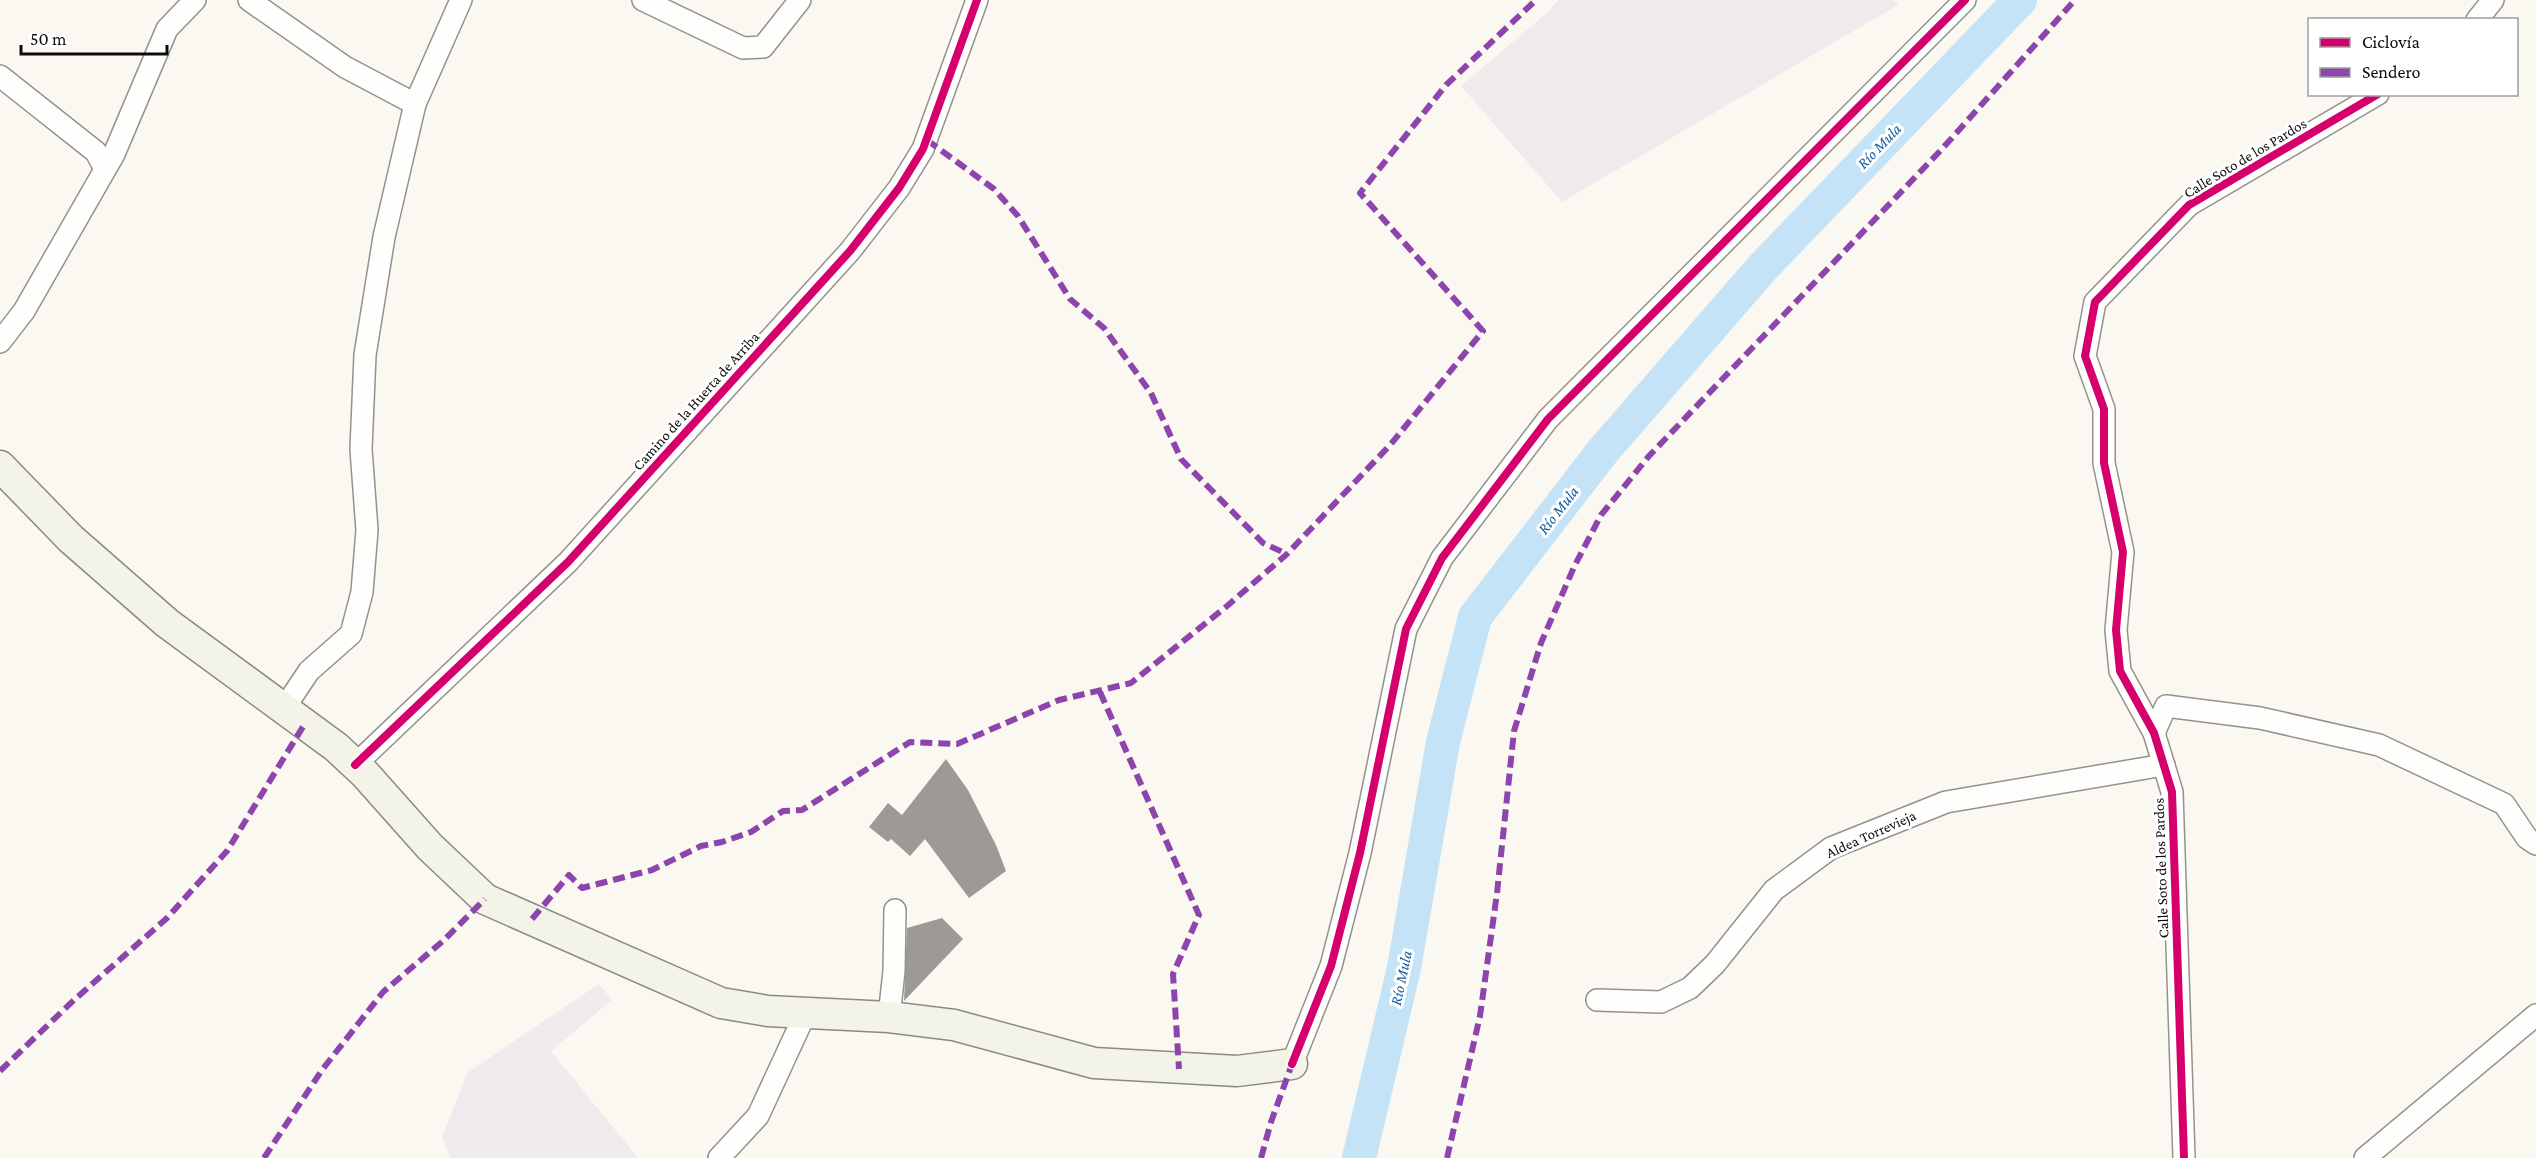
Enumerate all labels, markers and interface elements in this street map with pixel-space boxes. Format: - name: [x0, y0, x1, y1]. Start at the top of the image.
- scale bar: [21, 18, 166, 56]
- legend: [2308, 18, 2518, 96]
- text: 50 m: [30, 29, 67, 49]
- text: Ciclovía: [2362, 32, 2420, 52]
- text: Sendero: [2362, 62, 2420, 82]
- street label: Calle Soto de los Pardos: [2181, 115, 2309, 201]
- water label: Río Mula: [1854, 120, 1905, 172]
- street label: Camino de la Huerta de Arriba: [630, 329, 762, 473]
- water label: Río Mula: [1534, 482, 1582, 537]
- street label: Calle Soto de los Pardos: [2151, 797, 2171, 938]
- street label: Aldea Torrevieja: [1824, 807, 1919, 862]
- water label: Río Mula: [1387, 949, 1415, 1007]

